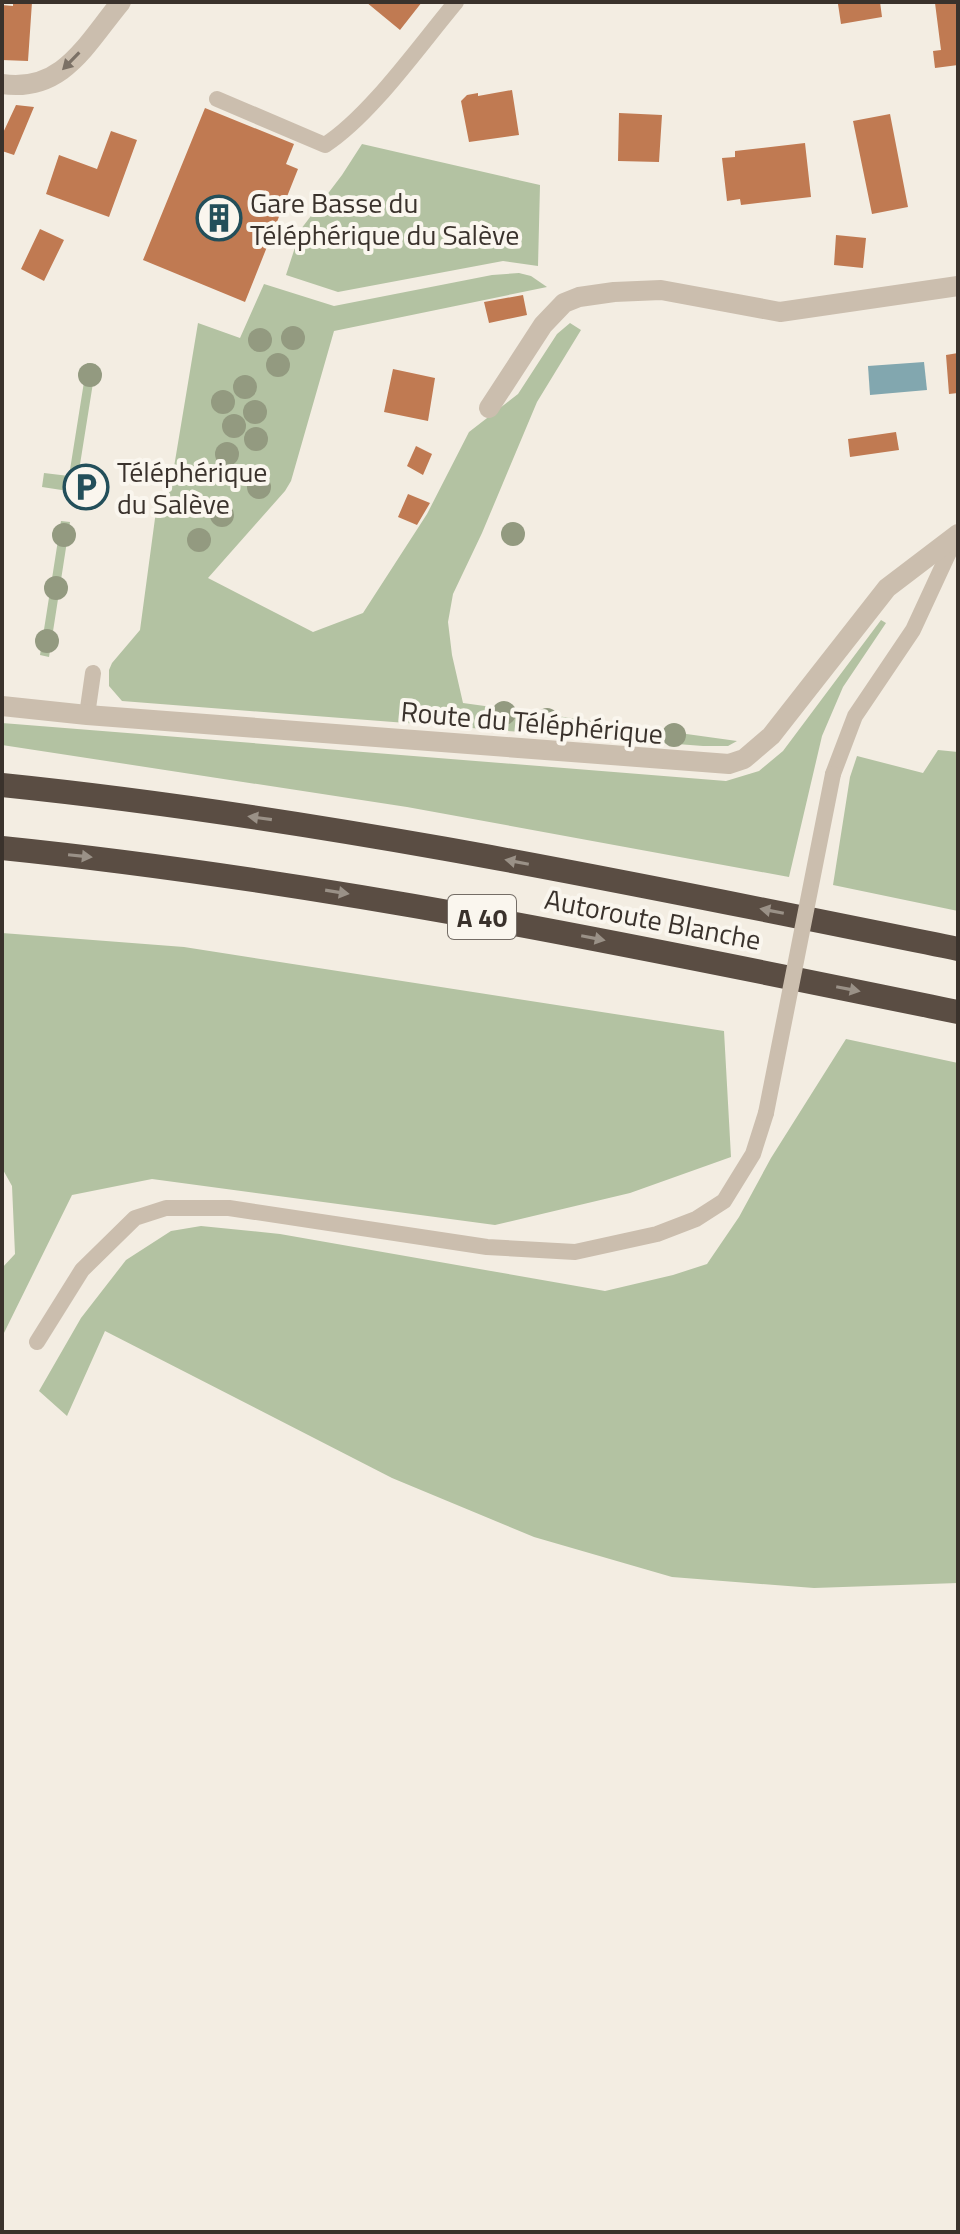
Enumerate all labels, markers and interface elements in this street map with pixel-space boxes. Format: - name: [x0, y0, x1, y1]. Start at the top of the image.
- one-way arrow: [62, 51, 81, 70]
- place label: Gare Basse du Téléphérique du Salève: [250, 181, 519, 256]
- building icon: Gare Basse du Téléphérique du Salève: [195, 194, 243, 242]
- place label: Téléphérique du Salève: [117, 450, 267, 525]
- parking icon: Téléphérique du Salève: [62, 463, 110, 511]
- street label: Route du Téléphérique: [399, 689, 665, 755]
- one-way arrow: [247, 811, 272, 824]
- one-way arrow: [68, 849, 93, 862]
- one-way arrow: [504, 855, 529, 867]
- street label: Autoroute Blanche: [541, 877, 765, 961]
- one-way arrow: [325, 886, 350, 899]
- road number: A 40: [448, 895, 516, 939]
- one-way arrow: [759, 905, 784, 917]
- one-way arrow: [581, 932, 606, 944]
- one-way arrow: [835, 983, 860, 996]

